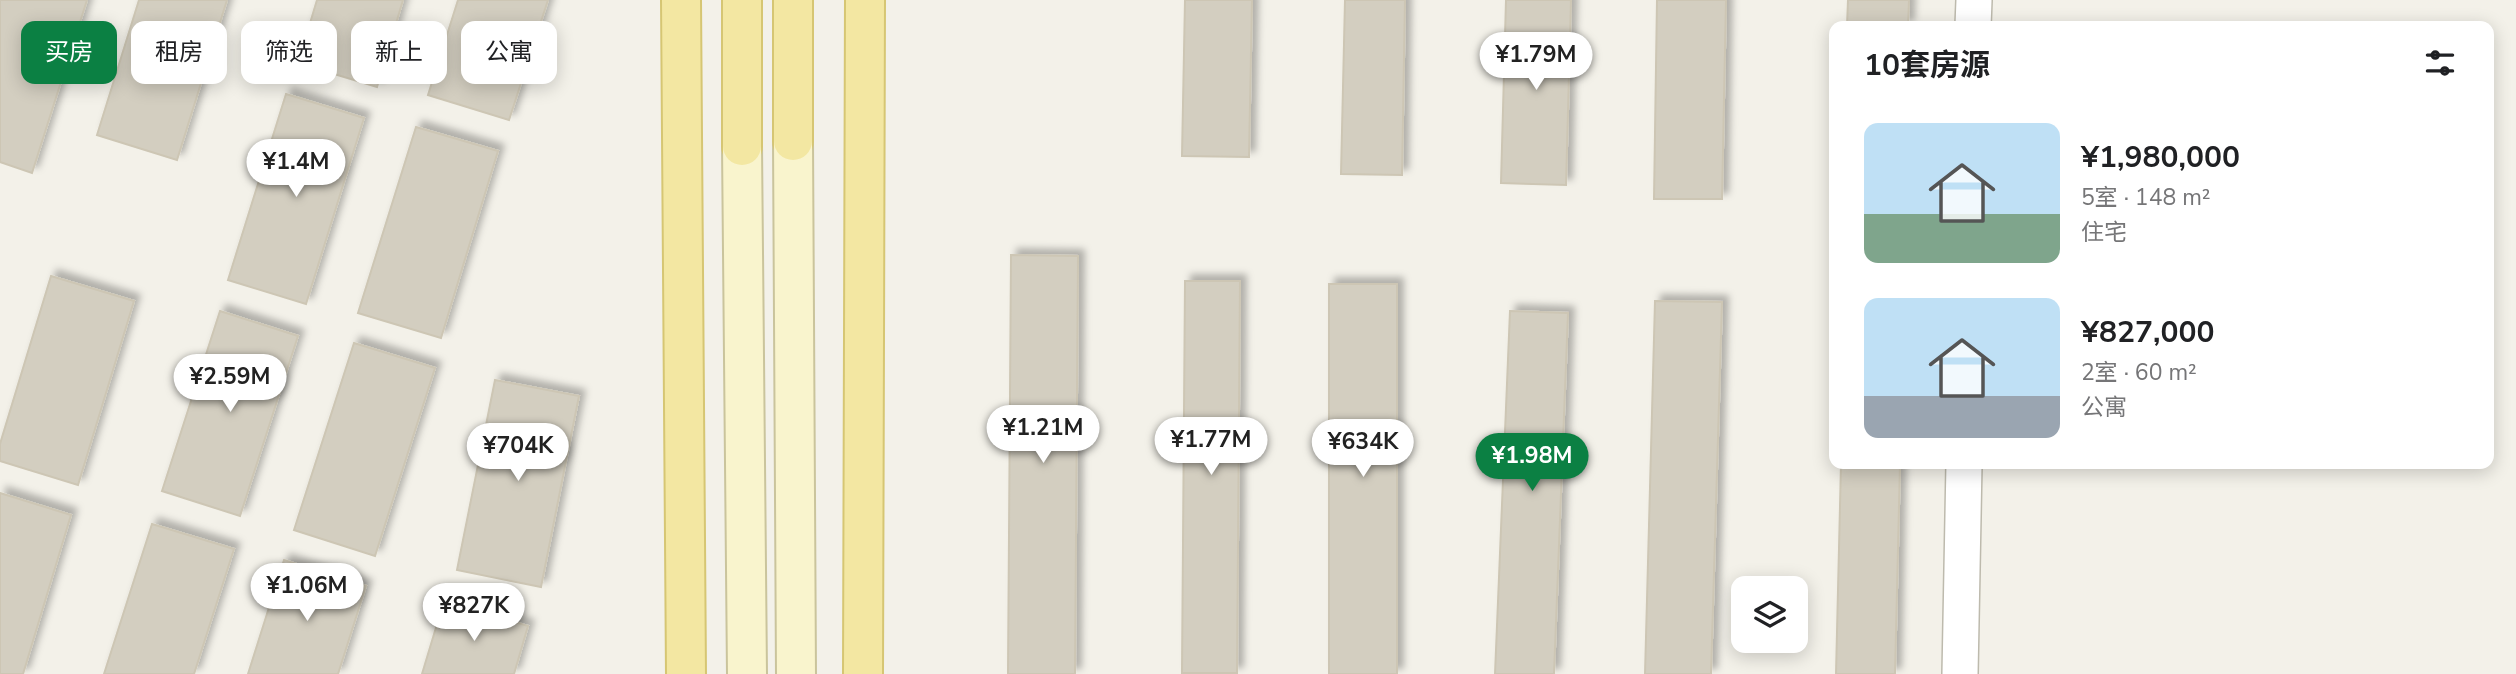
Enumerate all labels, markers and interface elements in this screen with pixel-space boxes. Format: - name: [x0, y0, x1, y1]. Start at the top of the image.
- chip: 买房: [21, 21, 117, 84]
- chip: 租房: [131, 21, 227, 84]
- chip: 筛选: [241, 21, 337, 84]
- chip: 新上: [351, 21, 447, 84]
- chip: 公寓: [461, 21, 557, 84]
- pin: ¥1.79M: [1479, 32, 1593, 92]
- text: ¥1.79M: [1496, 39, 1576, 70]
- icon: filters: [2421, 44, 2459, 82]
- text: 10套房源: [1864, 45, 1990, 86]
- text: ¥1,980,000: [2081, 137, 2240, 178]
- pin: ¥1.4M: [247, 140, 345, 199]
- text: ¥1.4M: [262, 146, 330, 177]
- icon: home: [1920, 151, 2004, 235]
- text: 5室 · 148 m²: [2081, 182, 2211, 213]
- text: 住宅: [2081, 217, 2127, 248]
- text: ¥827,000: [2081, 312, 2214, 353]
- icon: home: [1920, 326, 2004, 410]
- pin: ¥2.59M: [173, 354, 287, 414]
- text: 2室 · 60 m²: [2081, 357, 2197, 388]
- text: ¥2.59M: [190, 361, 270, 392]
- text: 公寓: [2081, 392, 2127, 423]
- pin: ¥1.21M: [986, 406, 1100, 465]
- text: ¥1.21M: [1003, 412, 1083, 443]
- pin: ¥1.77M: [1154, 418, 1268, 477]
- pin: ¥634K: [1314, 420, 1412, 479]
- pin: ¥704K: [469, 424, 567, 483]
- text: ¥1.77M: [1171, 424, 1251, 455]
- text: ¥634K: [1328, 426, 1398, 457]
- text: ¥704K: [483, 430, 553, 461]
- pin: ¥1.98M: [1475, 434, 1589, 493]
- text: ¥1.98M: [1492, 440, 1572, 471]
- pin: ¥1.06M: [250, 564, 364, 623]
- text: ¥1.06M: [267, 570, 347, 601]
- map controls: [1731, 576, 1808, 653]
- button: layers: [1731, 576, 1808, 653]
- pin: ¥827K: [425, 584, 523, 643]
- text: ¥827K: [439, 590, 509, 621]

